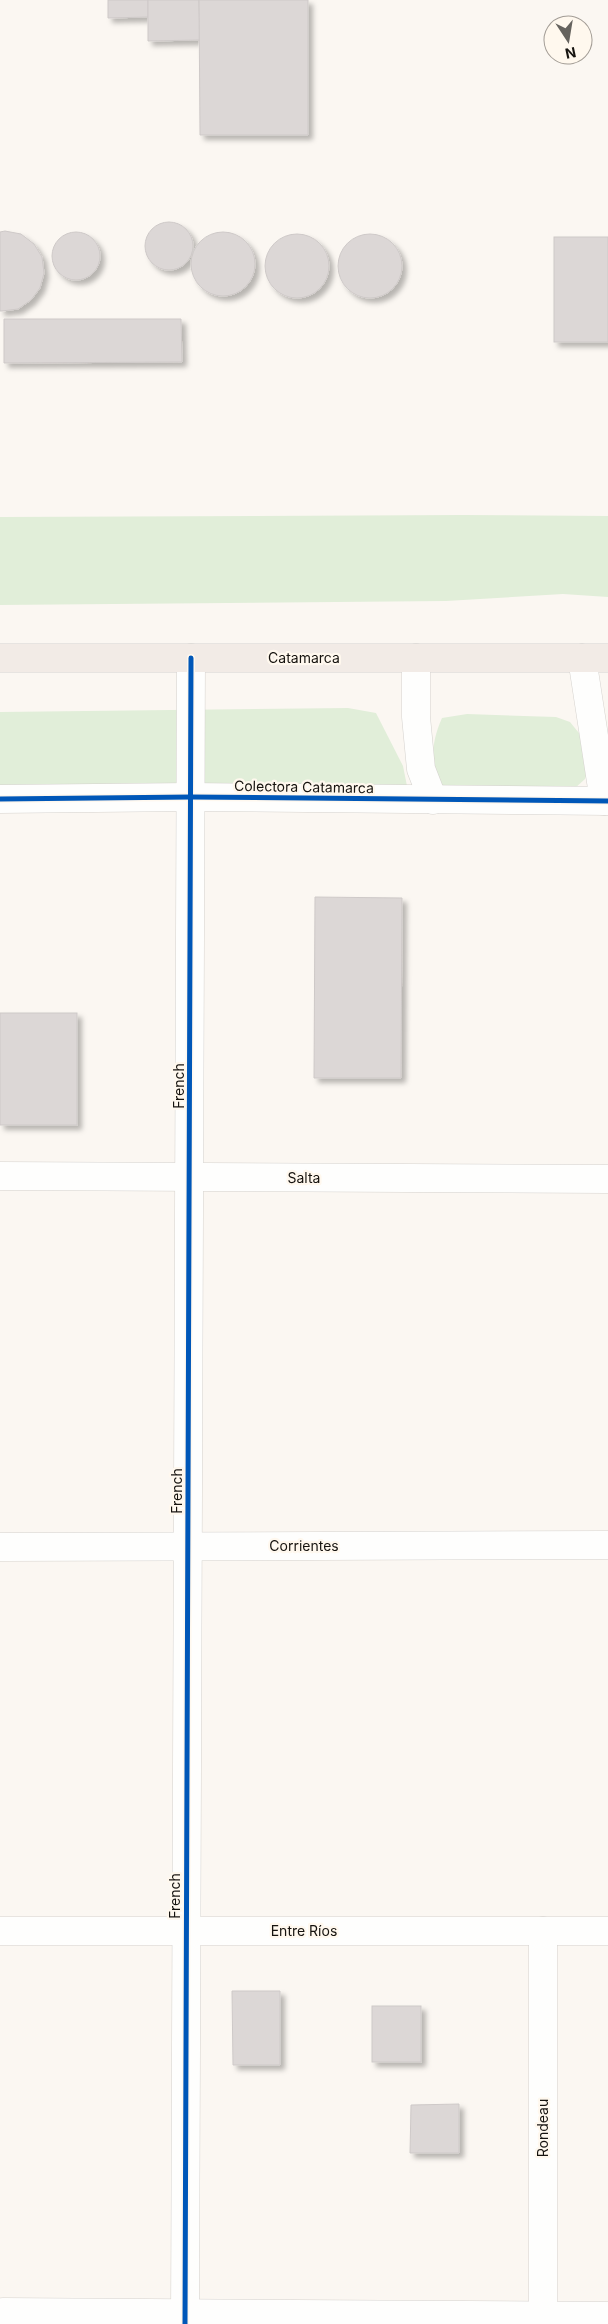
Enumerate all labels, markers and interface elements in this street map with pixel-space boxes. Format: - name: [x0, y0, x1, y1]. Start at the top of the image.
- north arrow: [543, 15, 593, 65]
- text: N: [564, 44, 578, 63]
- street label: Catamarca: [268, 649, 340, 666]
- street label: Colectora Catamarca: [234, 777, 374, 796]
- street label: French: [170, 1063, 187, 1109]
- street label: Salta: [288, 1169, 320, 1186]
- street label: French: [168, 1468, 185, 1514]
- street label: Corrientes: [269, 1537, 339, 1554]
- street label: French: [166, 1873, 183, 1919]
- street label: Entre Ríos: [271, 1922, 337, 1939]
- street label: Rondeau: [534, 2099, 551, 2157]

